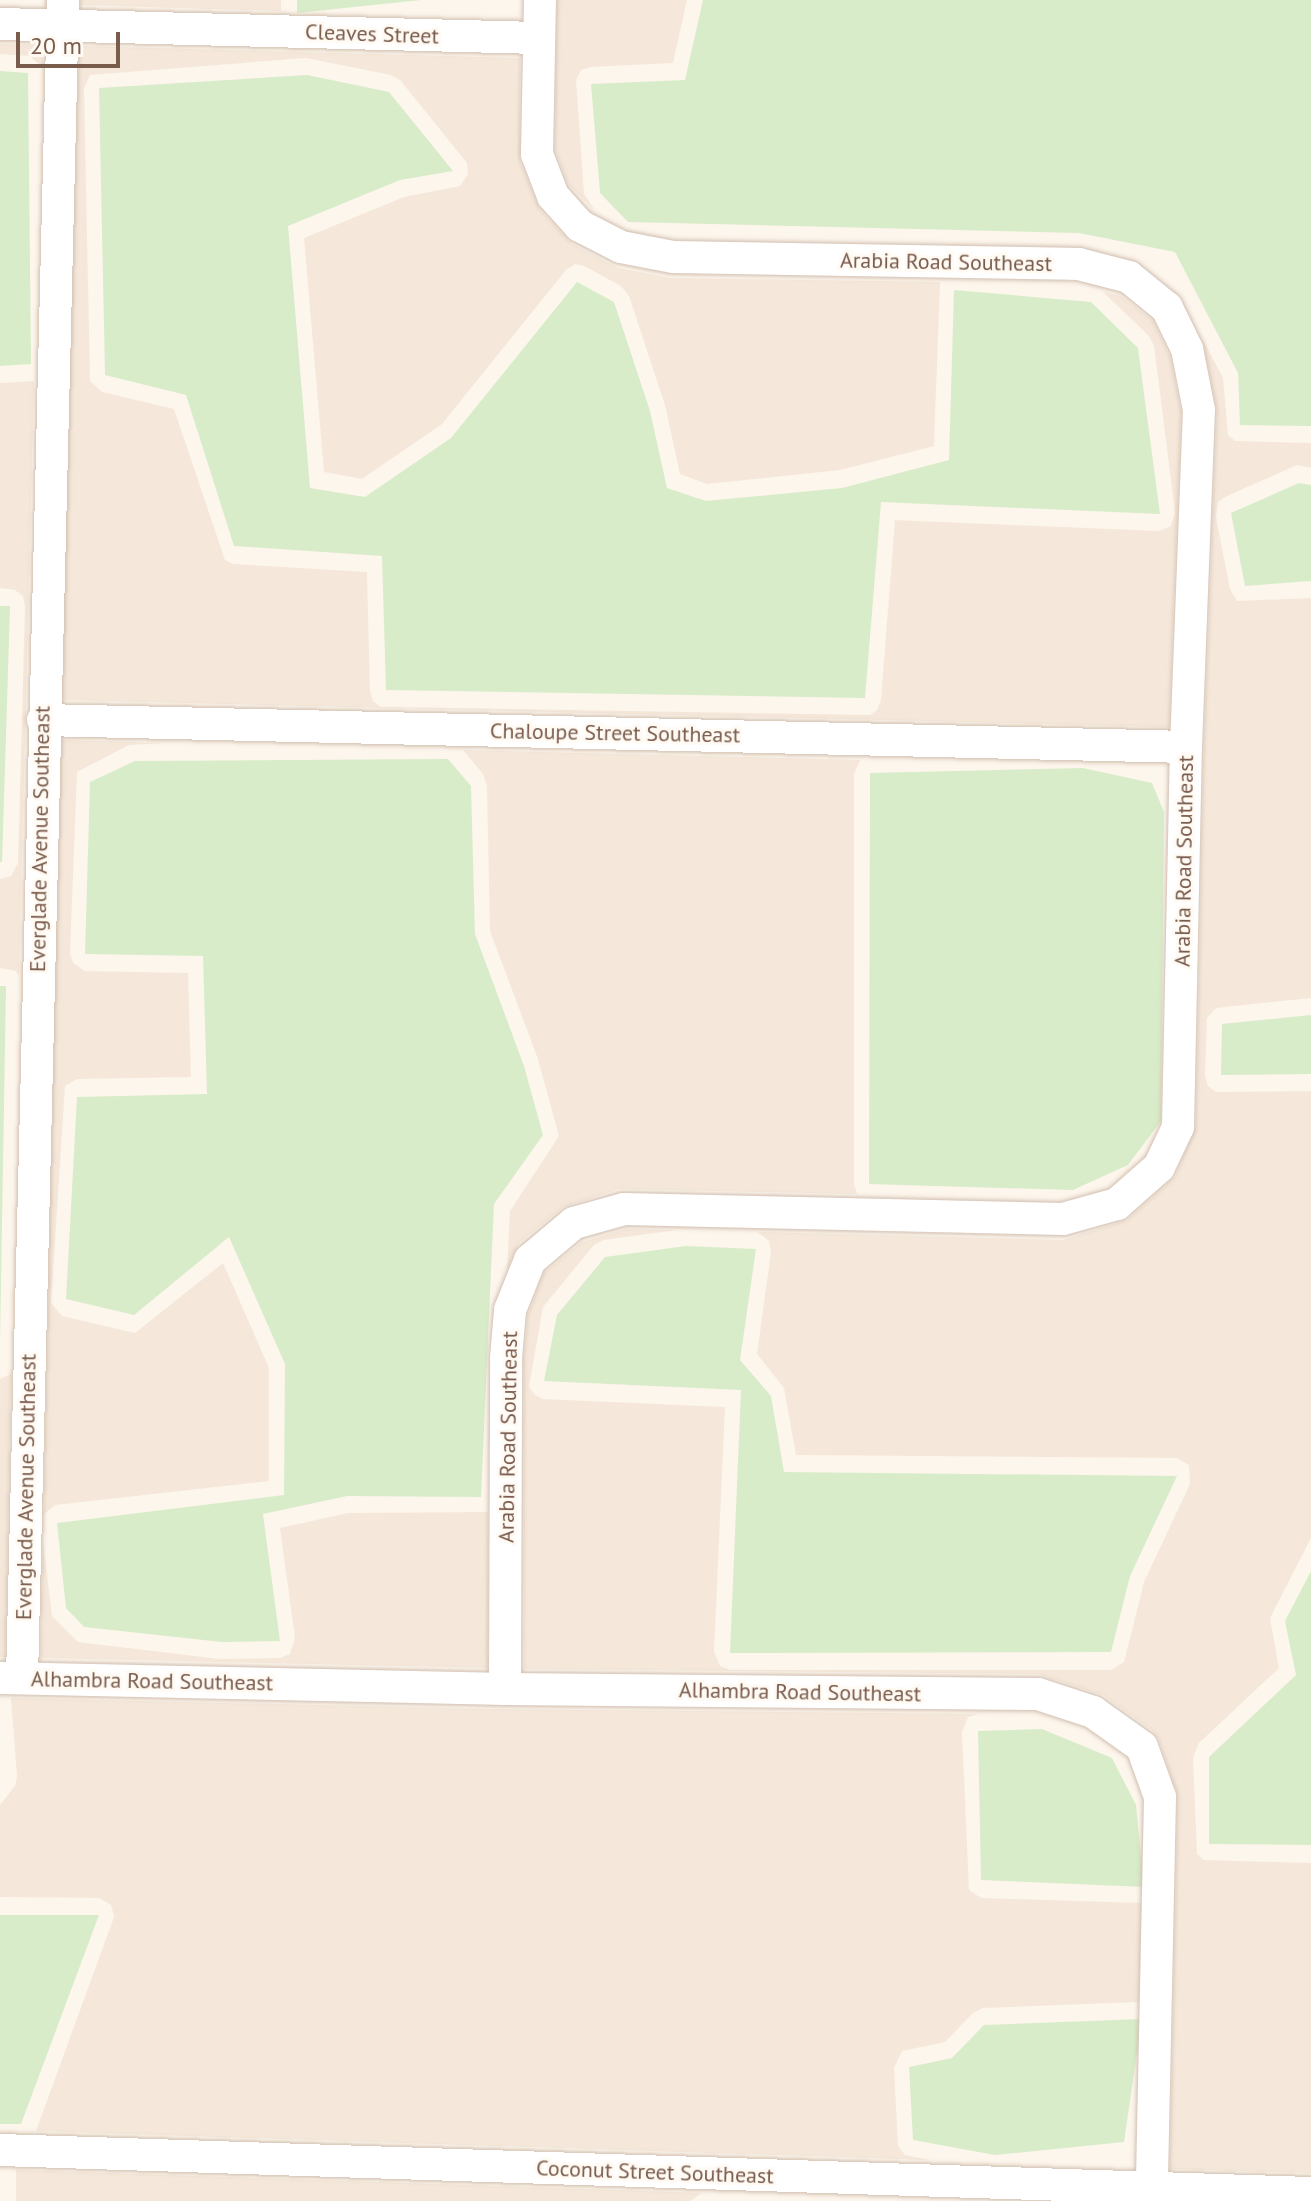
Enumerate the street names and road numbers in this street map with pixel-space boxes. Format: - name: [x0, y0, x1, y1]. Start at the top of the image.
- street label: Cleaves Street: [305, 18, 439, 50]
- street label: Arabia Road Southeast: [840, 247, 1052, 277]
- street label: Everglade Avenue Southeast: [24, 705, 56, 973]
- street label: Chaloupe Street Southeast: [490, 718, 740, 748]
- street label: Arabia Road Southeast: [1169, 755, 1199, 967]
- street label: Arabia Road Southeast: [493, 1331, 523, 1543]
- street label: Everglade Avenue Southeast: [10, 1353, 42, 1621]
- street label: Alhambra Road Southeast: [31, 1666, 273, 1696]
- street label: Alhambra Road Southeast: [679, 1677, 921, 1707]
- street label: Coconut Street Southeast: [536, 2155, 774, 2189]

